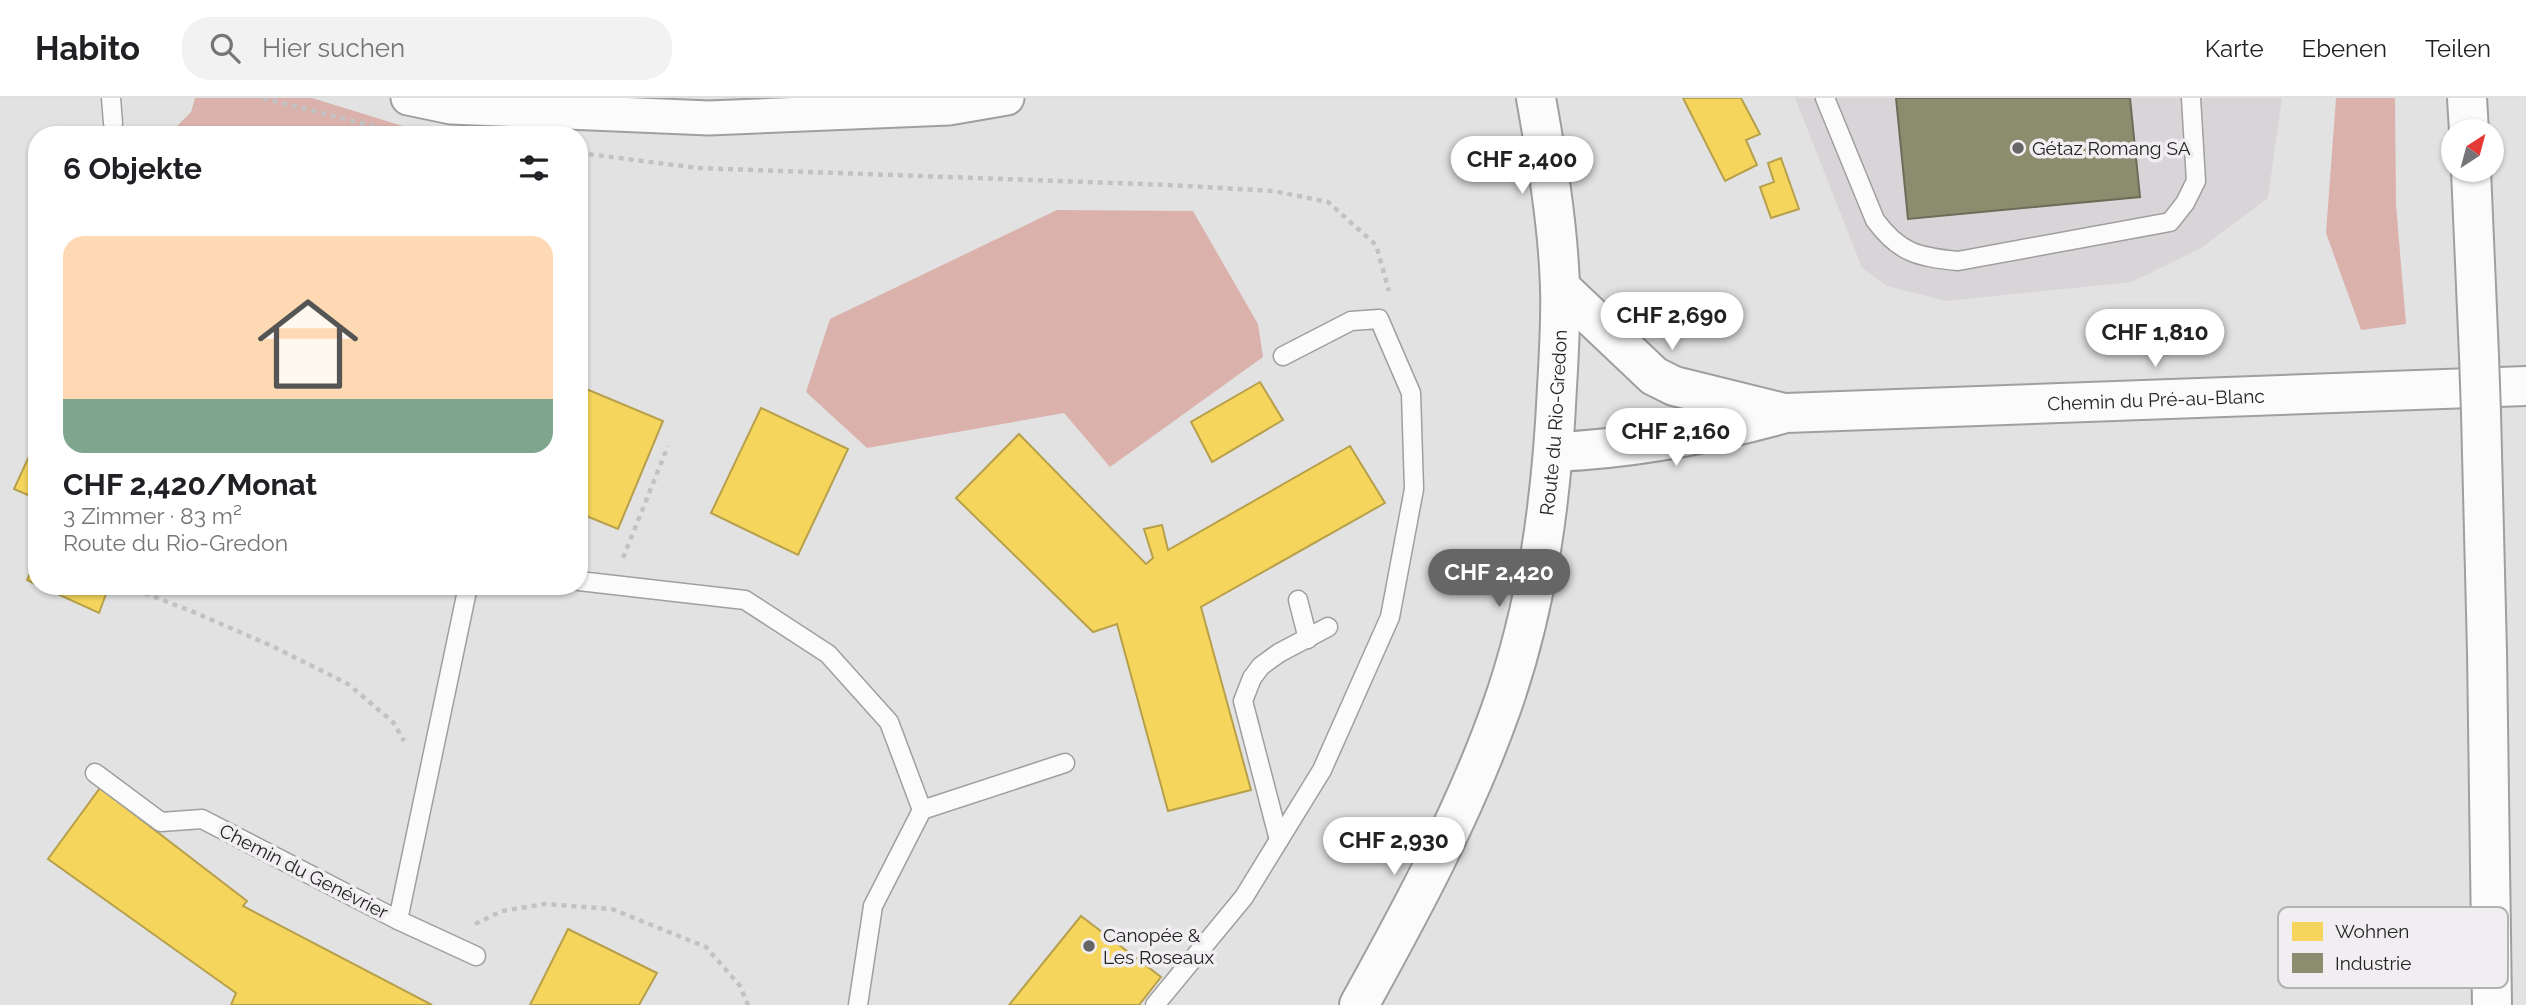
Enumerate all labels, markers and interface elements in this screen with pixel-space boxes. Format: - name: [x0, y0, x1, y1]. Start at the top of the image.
- search box: [182, 17, 672, 80]
- text: Habito: [35, 29, 140, 68]
- icon: search: [206, 29, 244, 67]
- text: Hier suchen: [262, 33, 405, 63]
- text: Karte: [2205, 34, 2264, 63]
- text: Ebenen: [2302, 34, 2387, 63]
- text: Teilen: [2425, 34, 2491, 63]
- north arrow: [2441, 119, 2504, 182]
- map controls: [2441, 119, 2504, 182]
- pin: CHF 2,400: [1442, 136, 1602, 196]
- place label: Gétaz Romang SA: [2032, 137, 2191, 159]
- marker: Gétaz Romang SA: [2010, 140, 2026, 156]
- text: CHF 2,400: [1467, 145, 1577, 172]
- icon: filters: [515, 149, 553, 187]
- text: 6 Objekte: [63, 151, 202, 186]
- icon: home: [245, 281, 371, 407]
- pin: CHF 2,690: [1592, 292, 1752, 352]
- text: CHF 2,690: [1616, 301, 1728, 328]
- pin: CHF 1,810: [2075, 310, 2235, 369]
- text: CHF 1,810: [2101, 318, 2209, 345]
- street label: Route du Rio-Gredon: [1535, 329, 1571, 517]
- street label: Chemin du Pré-au-Blanc: [2047, 385, 2265, 414]
- pin: CHF 2,160: [1596, 408, 1756, 468]
- text: CHF 2,160: [1622, 417, 1730, 444]
- text: CHF 2,420/Monat: [63, 467, 317, 502]
- text: 3 Zimmer · 83 m²: [63, 502, 242, 529]
- text: Route du Rio-Gredon: [63, 529, 288, 556]
- pin: CHF 2,420: [1419, 550, 1579, 609]
- text: CHF 2,420: [1444, 558, 1554, 585]
- pin: CHF 2,930: [1314, 818, 1474, 877]
- street label: Chemin du Genévrier: [216, 819, 392, 923]
- text: CHF 2,930: [1339, 826, 1449, 853]
- legend: [2278, 907, 2508, 988]
- text: Wohnen: [2335, 920, 2409, 942]
- place label: Canopée & Les Roseaux: [1103, 924, 1214, 968]
- marker: Canopée & Les Roseaux: [1081, 938, 1097, 954]
- text: Industrie: [2335, 952, 2411, 974]

